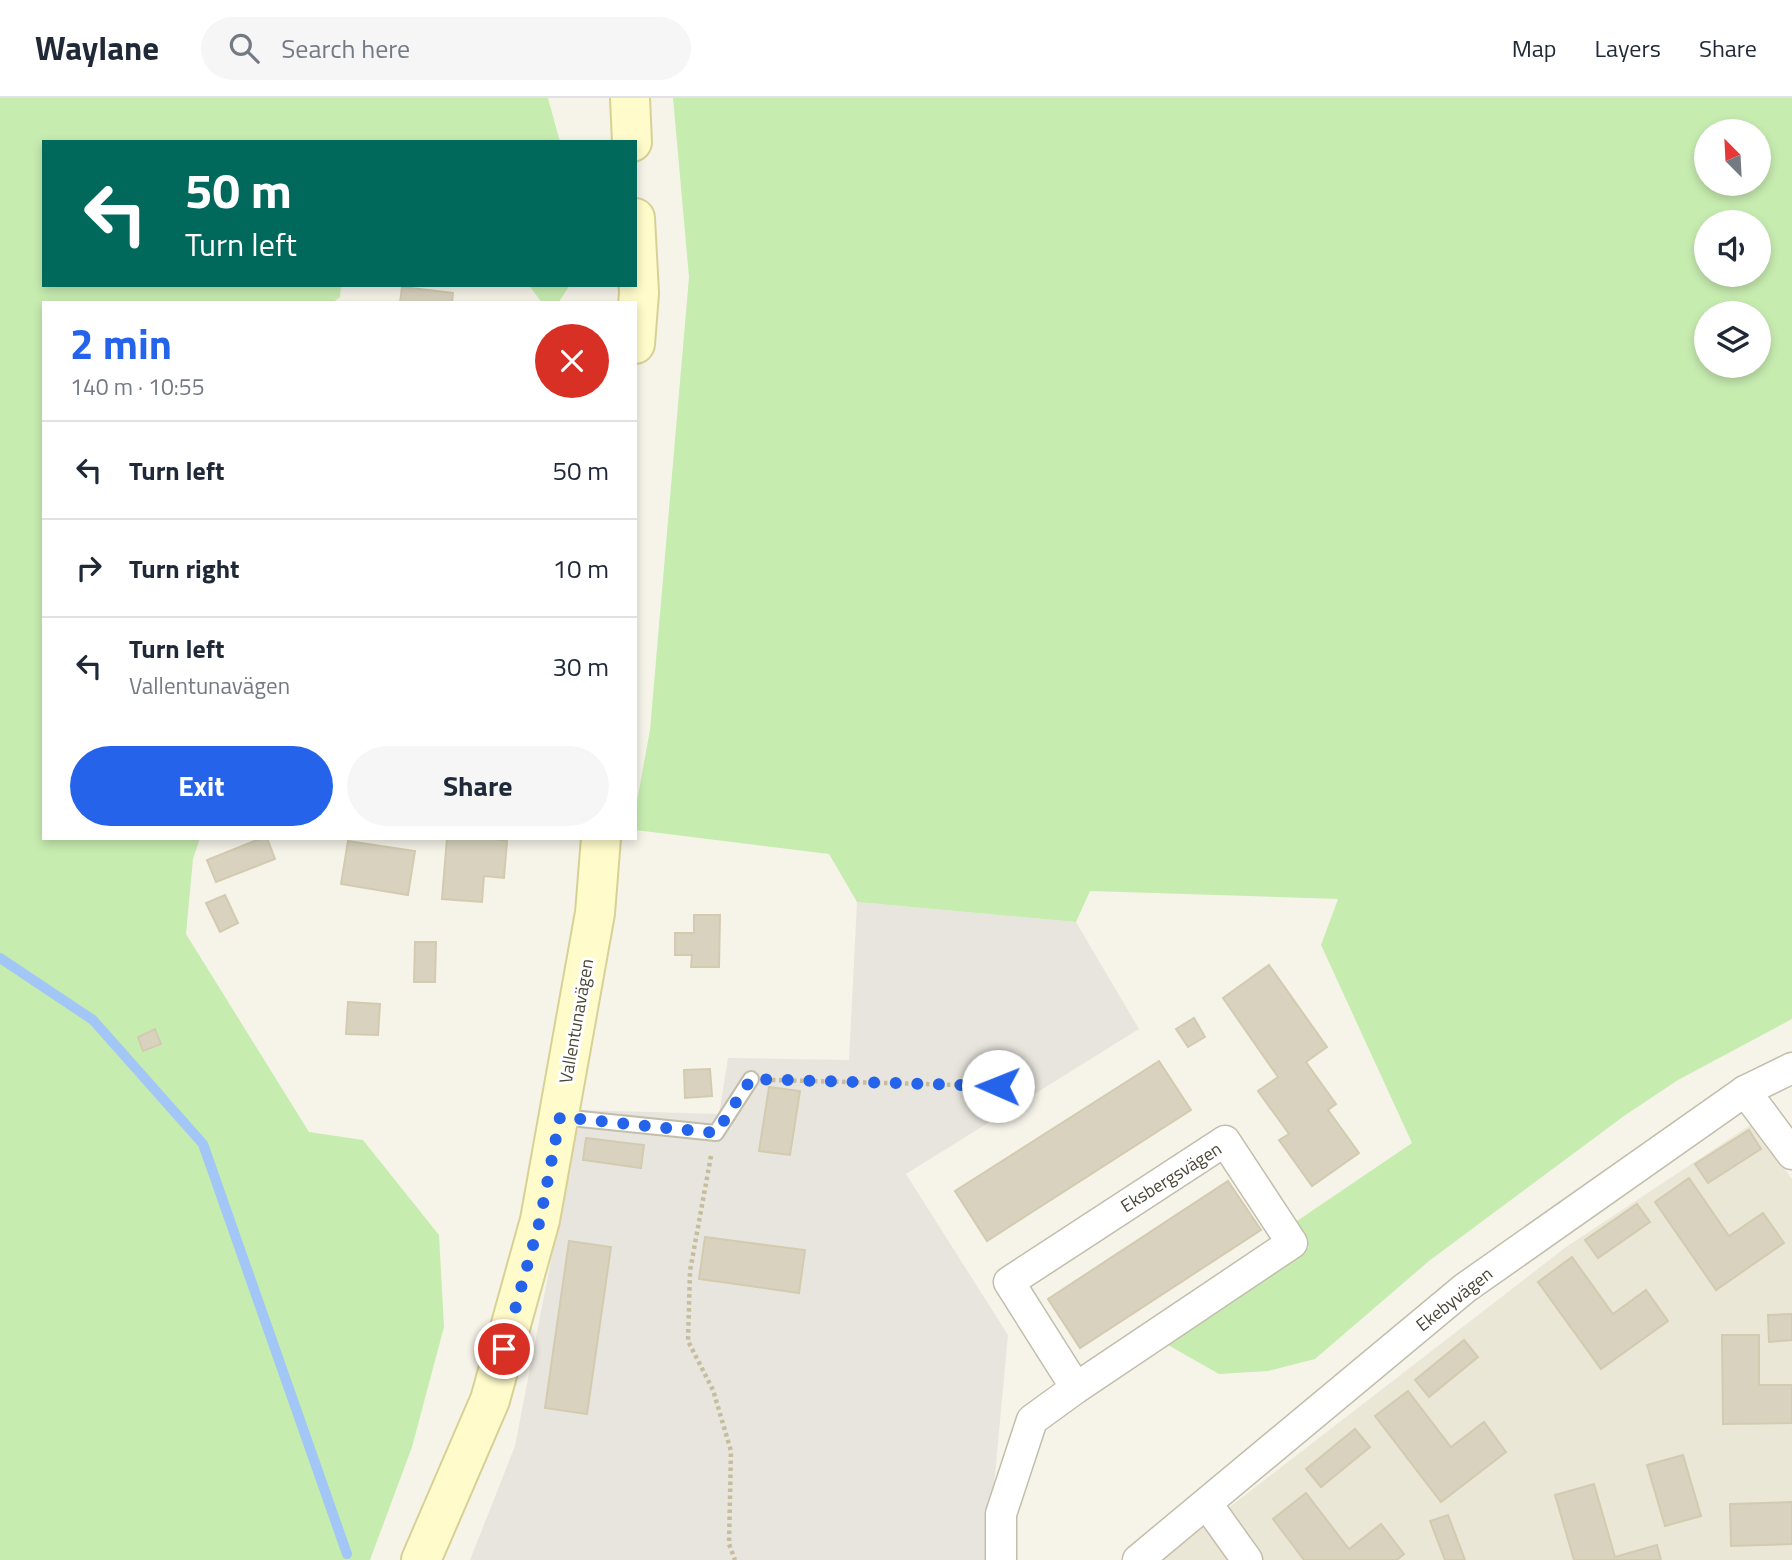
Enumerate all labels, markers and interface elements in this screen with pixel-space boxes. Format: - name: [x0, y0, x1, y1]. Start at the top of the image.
- search box: [201, 17, 691, 80]
- text: Waylane: [35, 23, 159, 73]
- icon: search: [225, 29, 263, 67]
- text: Search here: [281, 29, 410, 68]
- text: Map: [1512, 30, 1557, 66]
- text: Layers: [1595, 30, 1661, 66]
- text: Share: [1699, 30, 1757, 66]
- north arrow: [1694, 119, 1771, 196]
- map controls: [1694, 119, 1771, 378]
- text: 50 m: [185, 152, 292, 227]
- icon: left: [70, 168, 161, 259]
- button: sound: [1694, 210, 1771, 287]
- text: Turn left: [185, 220, 297, 268]
- button: layers: [1694, 301, 1771, 378]
- text: 2 min: [70, 311, 172, 375]
- button: close: [535, 324, 609, 398]
- text: 140 m · 10:55: [70, 369, 205, 404]
- icon: left: [70, 451, 108, 489]
- text: Turn left: [129, 451, 224, 490]
- text: 50 m: [552, 451, 609, 490]
- icon: right: [70, 549, 108, 587]
- text: Turn right: [129, 549, 240, 588]
- text: 10 m: [552, 549, 609, 588]
- text: Turn left: [129, 629, 224, 668]
- icon: left: [70, 647, 108, 685]
- text: 30 m: [552, 647, 609, 686]
- text: Vallentunavägen: [129, 668, 290, 703]
- button: Exit: [70, 746, 333, 826]
- button: Share: [347, 746, 609, 826]
- street label: Vallentunavägen: [552, 957, 600, 1085]
- position arrow: [961, 1049, 1035, 1123]
- street label: Eksbergsvägen: [1115, 1135, 1227, 1219]
- street label: Ekebyvägen: [1410, 1260, 1498, 1338]
- pin: [474, 1319, 534, 1379]
- icon: arrive: [485, 1330, 523, 1368]

